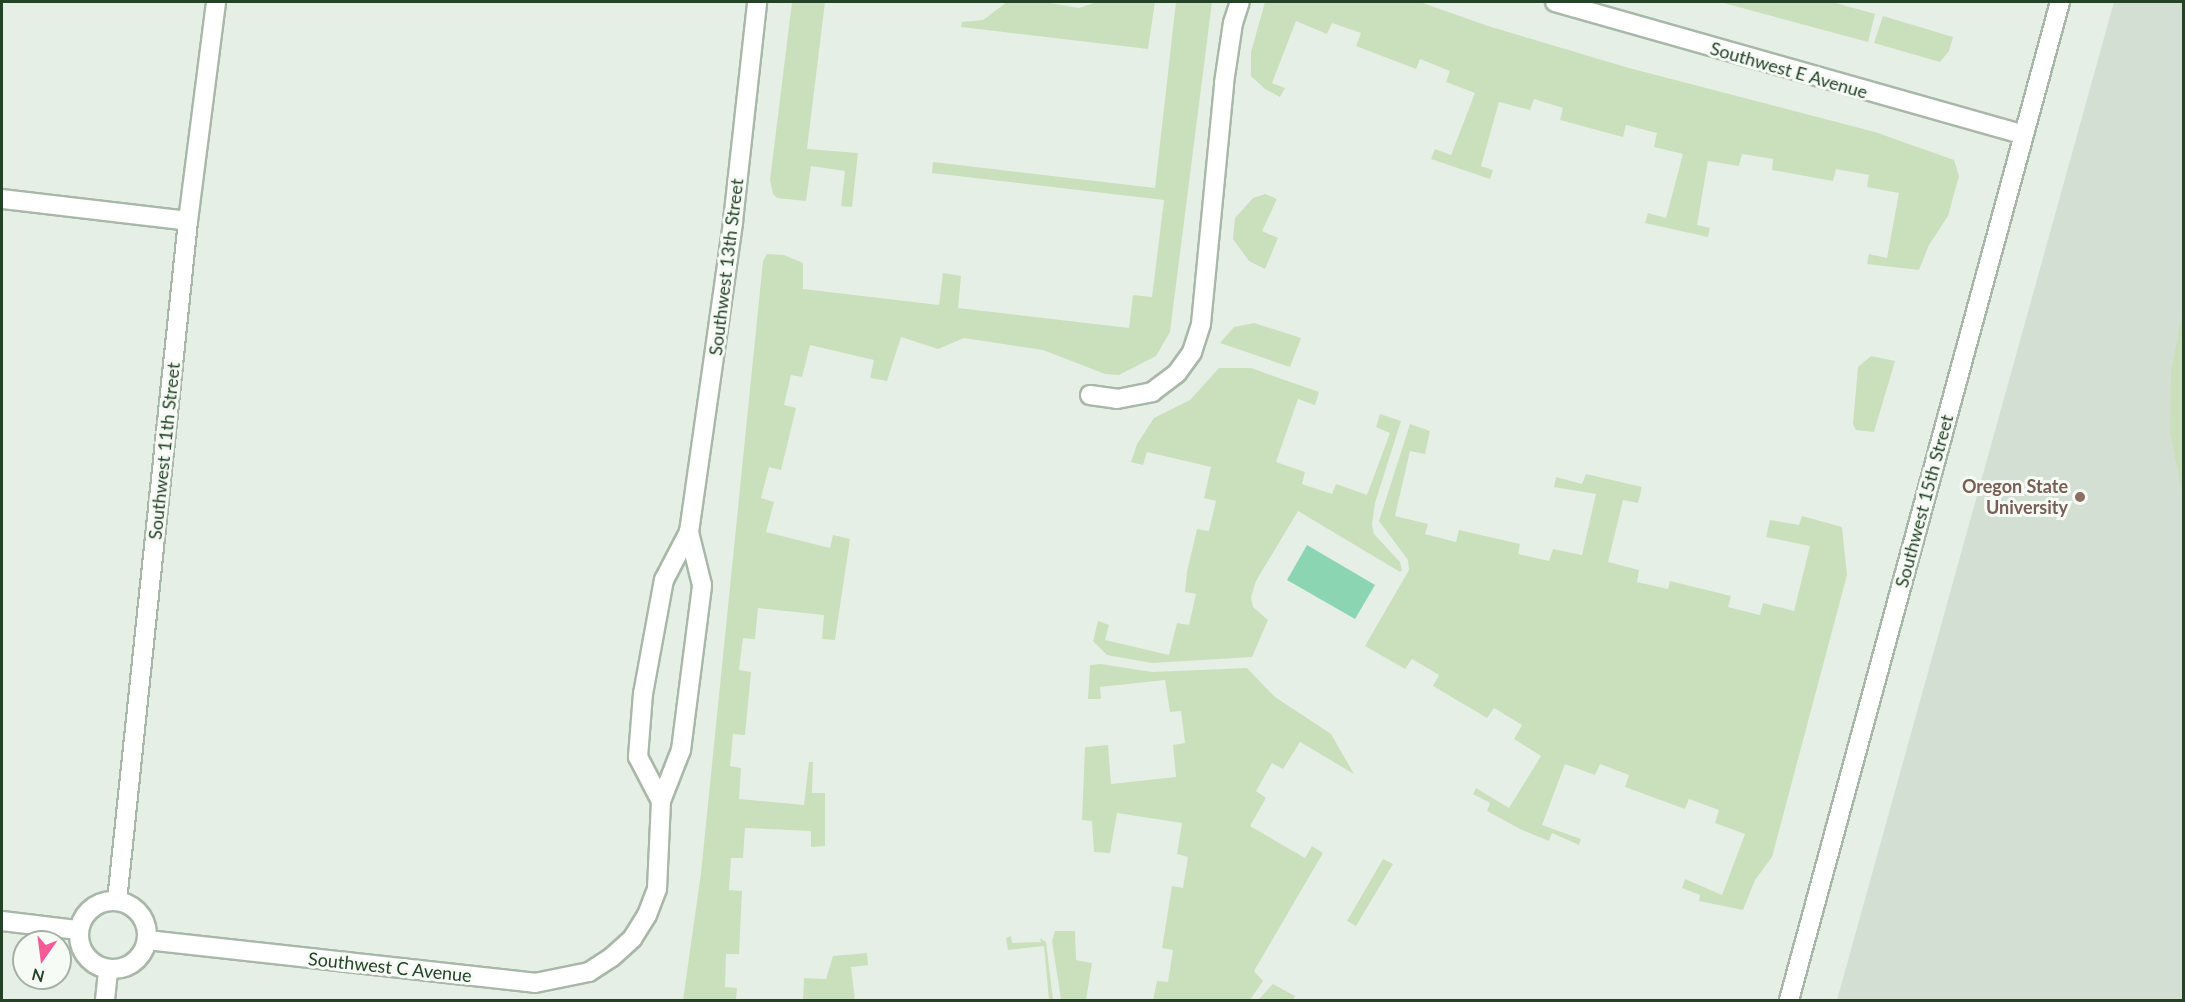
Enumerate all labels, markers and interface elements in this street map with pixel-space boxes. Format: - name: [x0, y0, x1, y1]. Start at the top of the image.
- street label: Southwest E Avenue: [1708, 37, 1870, 103]
- street label: Southwest 13th Street: [704, 177, 748, 357]
- street label: Southwest 11th Street: [144, 361, 184, 541]
- street label: Southwest 15th Street: [1891, 412, 1957, 590]
- place label: Oregon State University: [1962, 476, 2068, 518]
- marker: Oregon State University: [2073, 490, 2087, 504]
- north arrow: [12, 930, 72, 990]
- street label: Southwest C Avenue: [307, 948, 473, 986]
- text: N: [30, 965, 46, 987]

